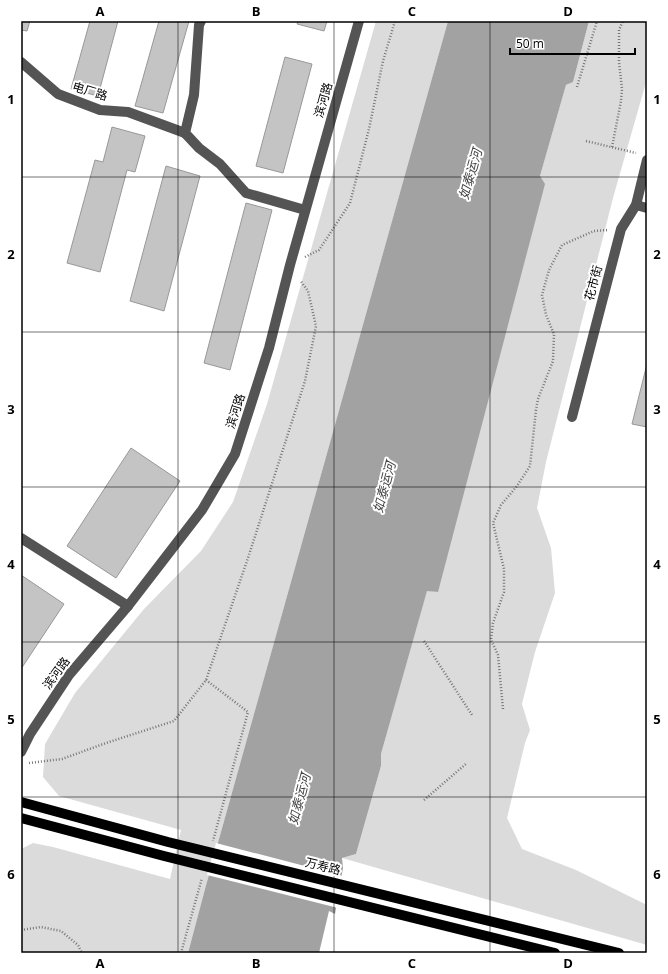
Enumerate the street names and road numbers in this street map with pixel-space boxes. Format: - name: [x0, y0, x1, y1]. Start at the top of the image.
- street label: 电厂路: [70, 78, 110, 104]
- street label: 滨河路: [310, 80, 336, 120]
- street label: 花市街: [580, 263, 606, 303]
- street label: 滨河路: [221, 391, 249, 431]
- street label: 滨河路: [39, 653, 73, 693]
- street label: 万寿路: [303, 853, 343, 879]

